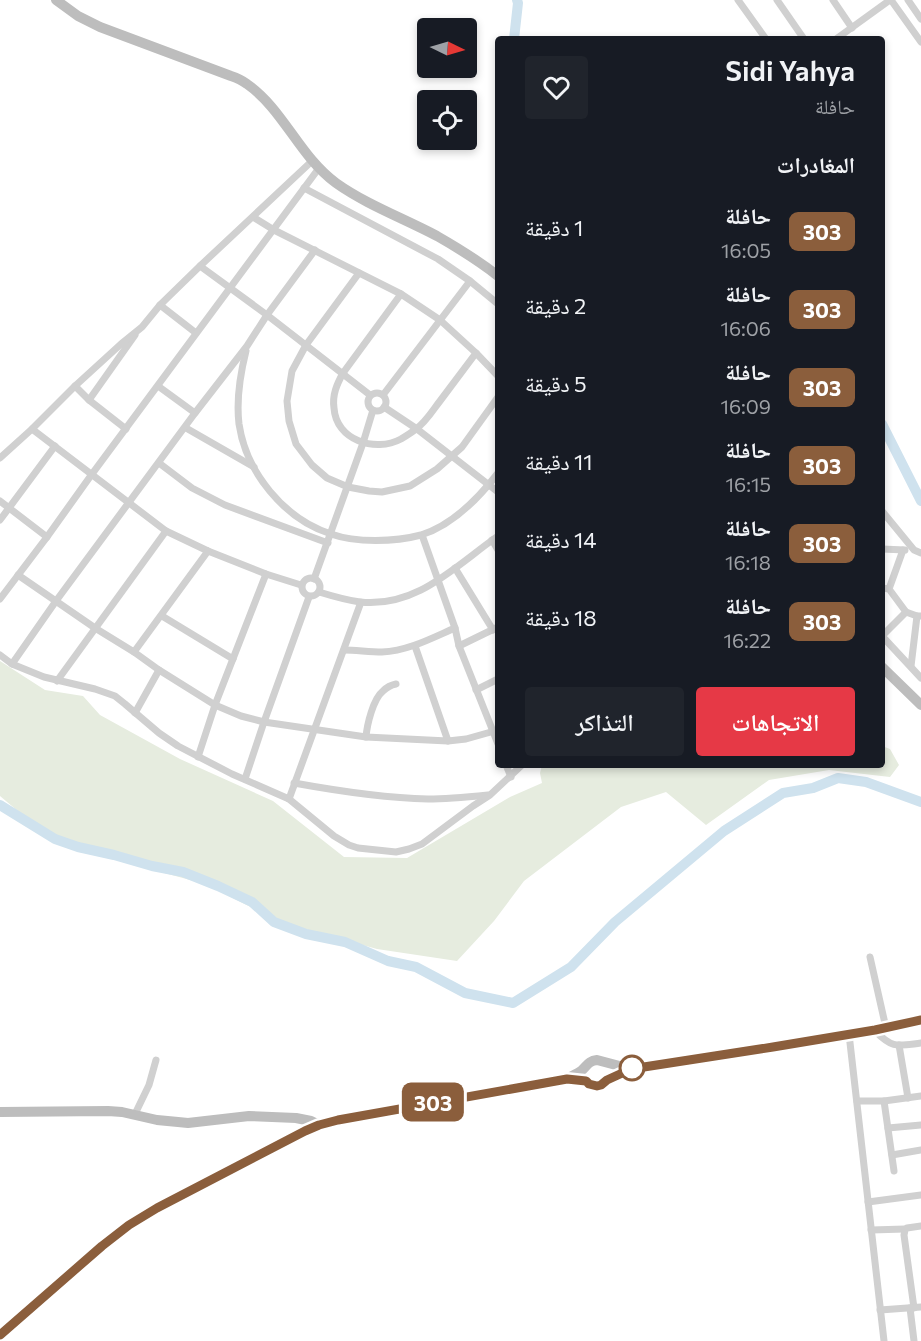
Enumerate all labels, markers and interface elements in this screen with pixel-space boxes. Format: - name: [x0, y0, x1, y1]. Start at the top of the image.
- north arrow: [417, 18, 477, 78]
- map controls: [417, 18, 477, 150]
- text: Sidi Yahya: [725, 53, 855, 87]
- button: heart: [525, 56, 588, 119]
- button: locate: [417, 90, 477, 150]
- text: حافلة: [815, 94, 855, 118]
- text: المغادرات: [777, 151, 855, 178]
- text: حافلة: [725, 202, 771, 229]
- text: 1 دقيقة: [525, 214, 583, 241]
- text: 303: [803, 219, 841, 244]
- text: 16:05: [721, 238, 771, 262]
- text: حافلة: [725, 280, 771, 307]
- text: 2 دقيقة: [525, 292, 586, 319]
- text: 303: [803, 297, 841, 322]
- text: 16:06: [720, 316, 771, 340]
- text: حافلة: [725, 358, 771, 385]
- text: 5 دقيقة: [525, 370, 587, 397]
- text: 303: [803, 375, 841, 400]
- text: 16:09: [720, 394, 771, 418]
- text: حافلة: [725, 436, 771, 463]
- text: 11 دقيقة: [525, 448, 593, 475]
- text: 303: [803, 453, 841, 478]
- text: 16:15: [726, 472, 771, 496]
- text: حافلة: [725, 514, 771, 541]
- text: 14 دقيقة: [525, 526, 597, 553]
- text: 303: [803, 531, 841, 556]
- text: 16:18: [725, 550, 771, 574]
- text: حافلة: [725, 592, 771, 619]
- text: 18 دقيقة: [525, 604, 597, 631]
- text: 303: [803, 609, 841, 634]
- text: 16:22: [723, 628, 771, 652]
- button: التذاكر: [525, 687, 684, 756]
- button: الاتجاهات: [696, 687, 855, 756]
- unlabelled marker: [619, 1055, 645, 1081]
- line badge: 303: [398, 1082, 468, 1122]
- text: 303: [414, 1090, 452, 1115]

